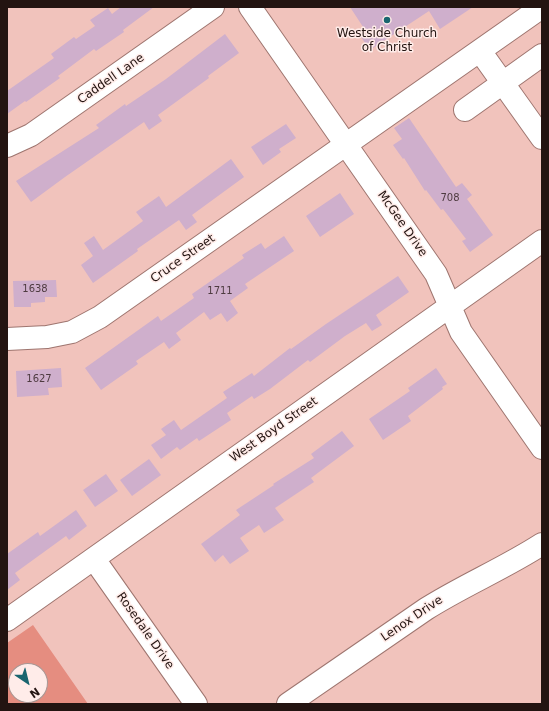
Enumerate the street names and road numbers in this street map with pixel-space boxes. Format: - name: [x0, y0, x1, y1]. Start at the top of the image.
- street label: Caddell Lane: [75, 51, 147, 107]
- street label: McGee Drive: [374, 188, 430, 260]
- street label: Cruce Street: [148, 232, 218, 286]
- street label: West Boyd Street: [227, 394, 321, 466]
- street label: Rosedale Drive: [113, 590, 177, 672]
- street label: Lenox Drive: [378, 593, 446, 645]

